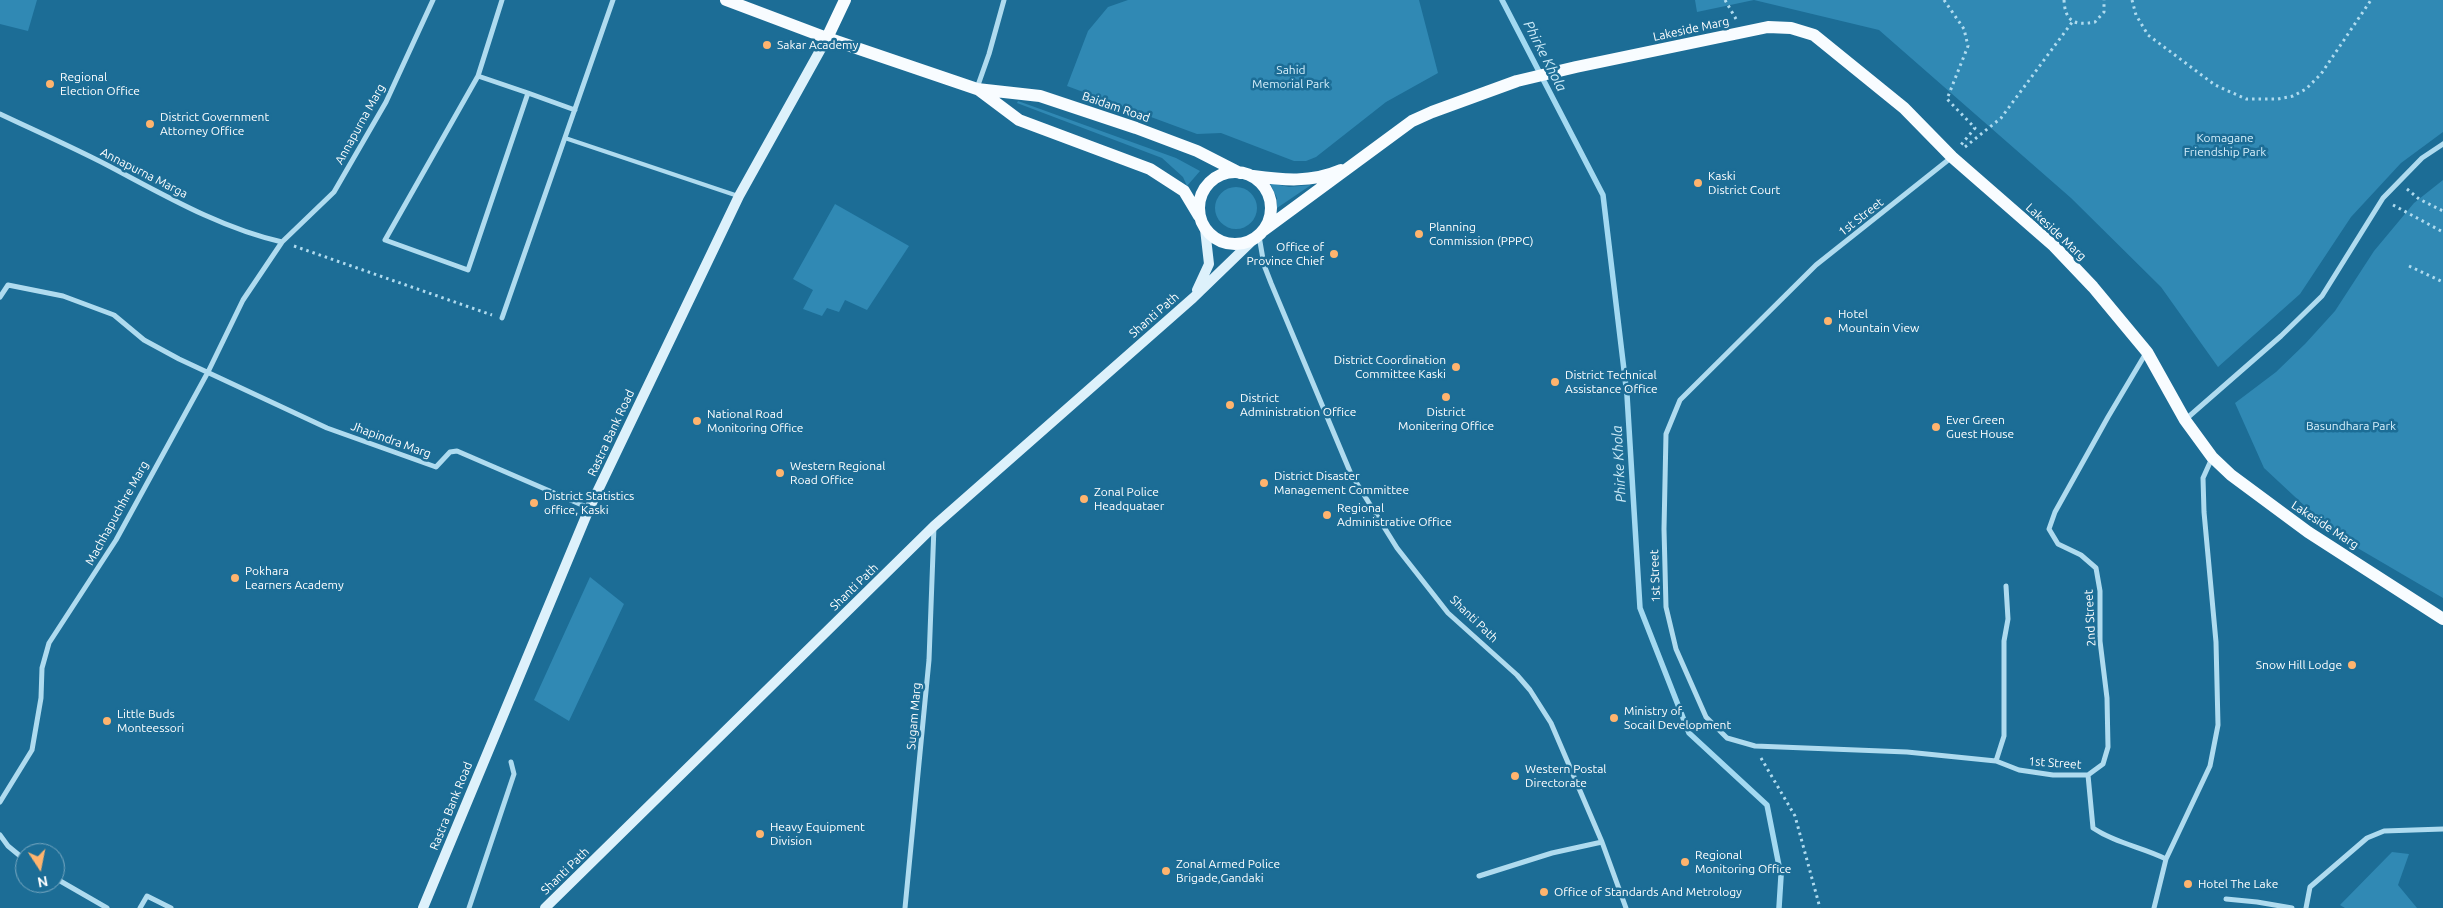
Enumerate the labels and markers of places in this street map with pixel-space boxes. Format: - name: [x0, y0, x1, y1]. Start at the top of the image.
- place label: Sakar Academy: [777, 38, 858, 52]
- marker: Sakar Academy: [761, 39, 773, 51]
- place label: Regional Election Office: [60, 70, 140, 98]
- marker: Regional Election Office: [44, 78, 56, 90]
- place label: District Government Attorney Office: [160, 110, 269, 138]
- marker: District Government Attorney Office: [144, 118, 156, 130]
- place label: Kaski District Court: [1708, 169, 1780, 197]
- marker: Kaski District Court: [1692, 177, 1704, 189]
- place label: Planning Commission (PPPC): [1429, 220, 1533, 248]
- marker: Planning Commission (PPPC): [1413, 228, 1425, 240]
- place label: Office of Province Chief: [1246, 240, 1324, 268]
- marker: Office of Province Chief: [1328, 248, 1340, 260]
- place label: Hotel Mountain View: [1838, 307, 1919, 335]
- marker: Hotel Mountain View: [1822, 315, 1834, 327]
- place label: District Coordination Committee Kaski: [1334, 353, 1446, 381]
- marker: District Coordination Committee Kaski: [1450, 361, 1462, 373]
- place label: District Technical Assistance Office: [1565, 368, 1658, 396]
- marker: District Technical Assistance Office: [1549, 376, 1561, 388]
- place label: District Administration Office: [1240, 391, 1356, 419]
- marker: District Monitering Office: [1440, 391, 1452, 403]
- marker: District Administration Office: [1224, 399, 1236, 411]
- place label: District Monitering Office: [1398, 405, 1494, 433]
- place label: National Road Monitoring Office: [707, 407, 803, 435]
- place label: Ever Green Guest House: [1946, 413, 2014, 441]
- marker: National Road Monitoring Office: [691, 415, 703, 427]
- marker: Ever Green Guest House: [1930, 421, 1942, 433]
- place label: Western Regional Road Office: [790, 459, 885, 487]
- marker: Western Regional Road Office: [774, 467, 786, 479]
- place label: District Disaster Management Committee: [1274, 469, 1409, 497]
- marker: District Disaster Management Committee: [1258, 477, 1270, 489]
- place label: Zonal Police Headquataer: [1094, 485, 1164, 513]
- place label: District Statistics office, Kaski: [544, 489, 634, 517]
- marker: Zonal Police Headquataer: [1078, 493, 1090, 505]
- marker: District Statistics office, Kaski: [528, 497, 540, 509]
- place label: Regional Administrative Office: [1337, 501, 1452, 529]
- marker: Regional Administrative Office: [1321, 509, 1333, 521]
- place label: Pokhara Learners Academy: [245, 564, 344, 592]
- marker: Pokhara Learners Academy: [229, 572, 241, 584]
- place label: Snow Hill Lodge: [2256, 658, 2342, 672]
- marker: Snow Hill Lodge: [2346, 659, 2358, 671]
- place label: Ministry of Socail Development: [1624, 704, 1731, 732]
- place label: Little Buds Monteessori: [117, 707, 184, 735]
- marker: Ministry of Socail Development: [1608, 712, 1620, 724]
- marker: Little Buds Monteessori: [101, 715, 113, 727]
- place label: Western Postal Directorate: [1525, 762, 1606, 790]
- marker: Western Postal Directorate: [1509, 770, 1521, 782]
- place label: Heavy Equipment Division: [770, 820, 865, 848]
- marker: Heavy Equipment Division: [754, 828, 766, 840]
- place label: Regional Monitoring Office: [1695, 848, 1791, 876]
- marker: Regional Monitoring Office: [1679, 856, 1691, 868]
- place label: Zonal Armed Police Brigade,Gandaki: [1176, 857, 1280, 885]
- marker: Zonal Armed Police Brigade,Gandaki: [1160, 865, 1172, 877]
- place label: Hotel The Lake: [2198, 877, 2278, 891]
- marker: Hotel The Lake: [2182, 878, 2194, 890]
- place label: Office of Standards And Metrology: [1554, 885, 1742, 899]
- marker: Office of Standards And Metrology: [1538, 886, 1550, 898]

